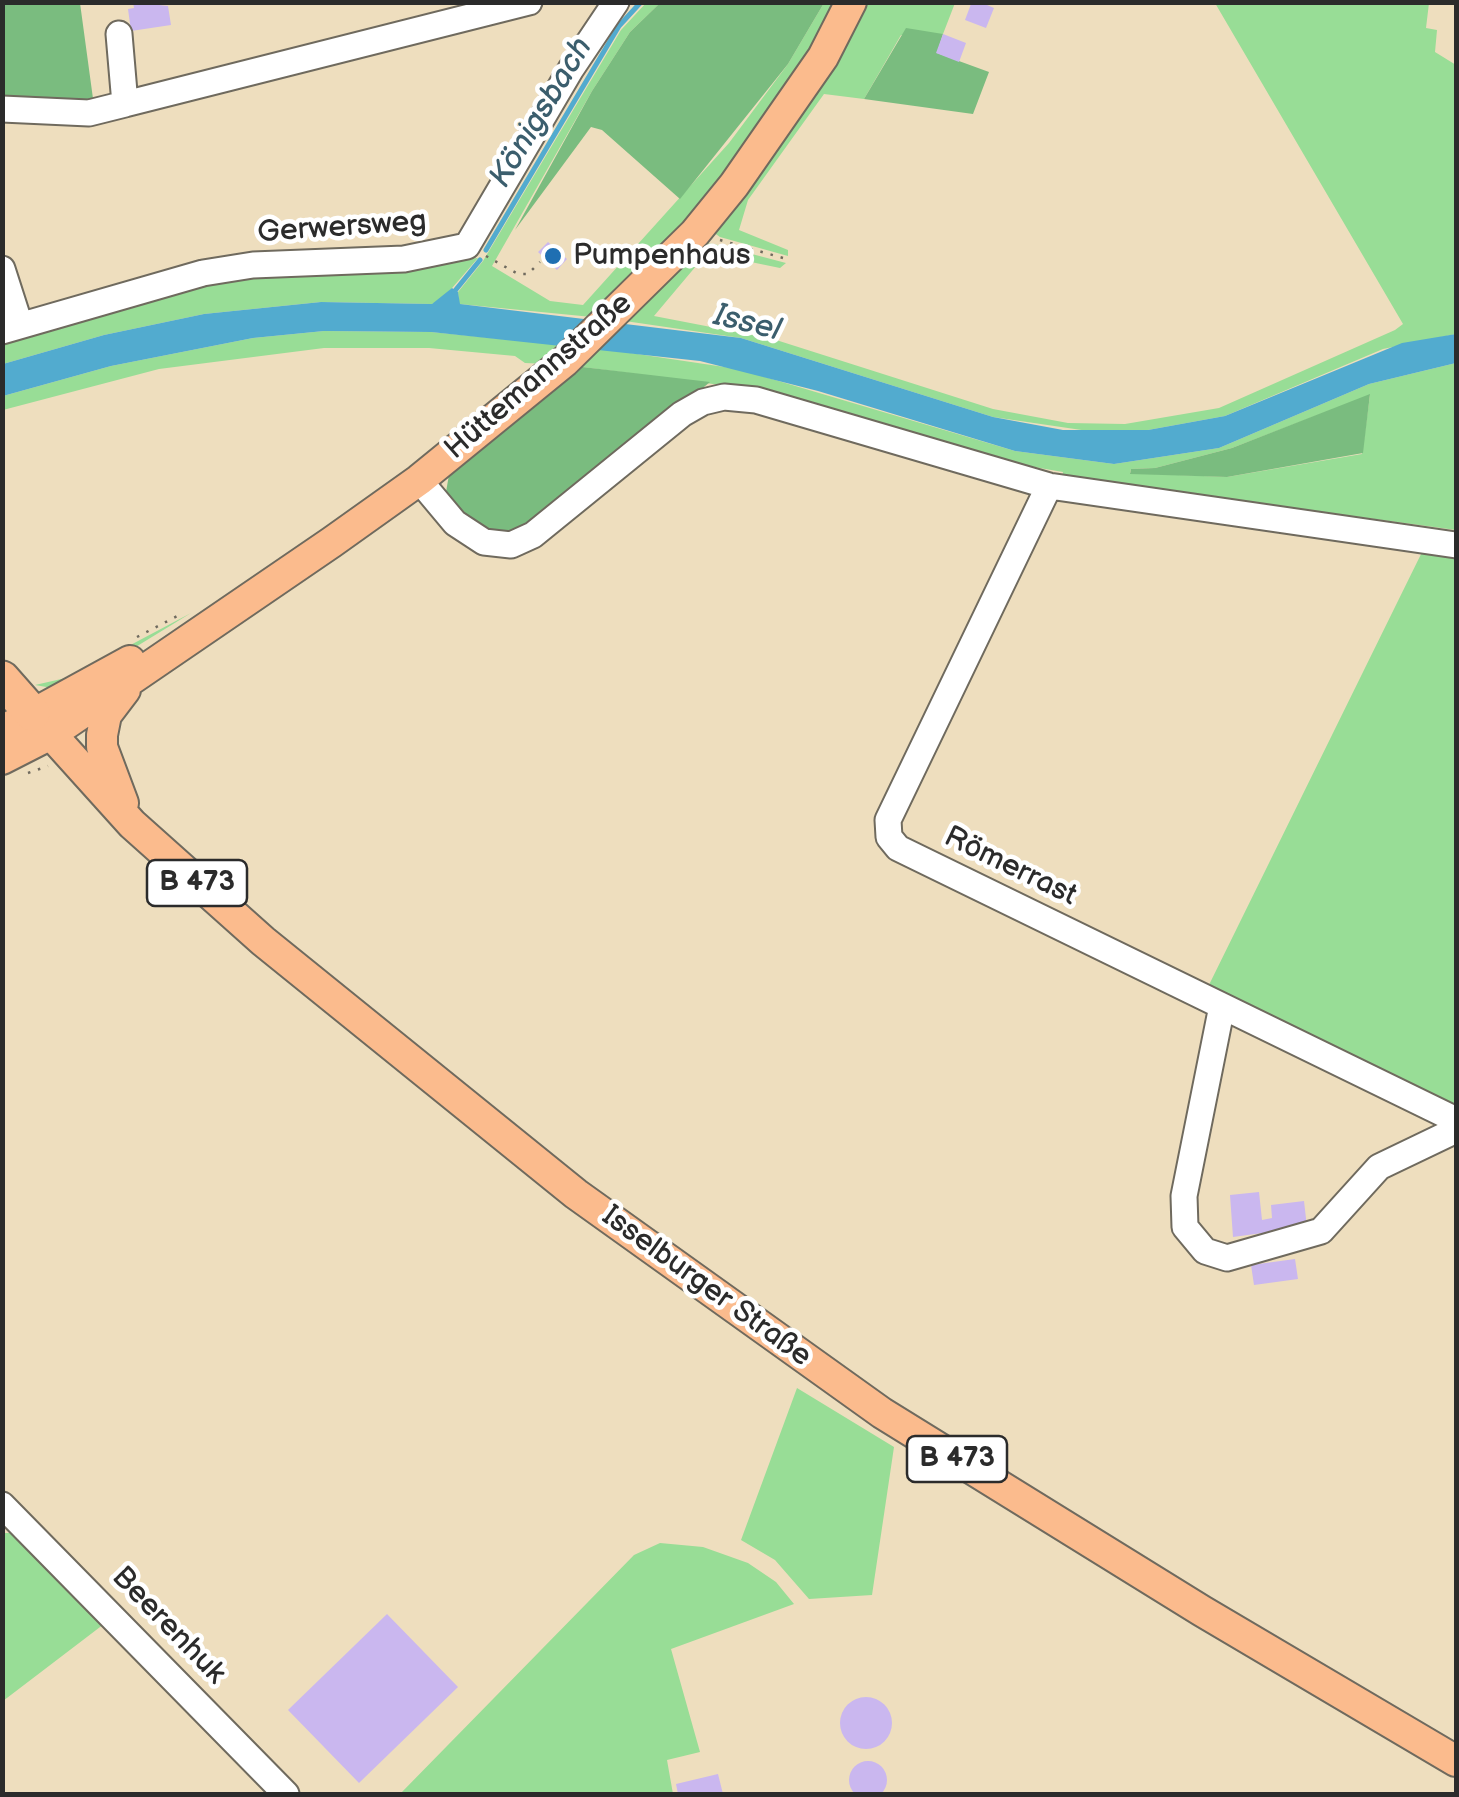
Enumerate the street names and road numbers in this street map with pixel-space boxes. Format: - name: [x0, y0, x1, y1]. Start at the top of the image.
- street label: Gerwersweg: [256, 204, 428, 252]
- street label: Hüttemannstraße: [438, 286, 640, 468]
- street label: Römerrast: [938, 819, 1082, 915]
- road number: B 473: [147, 860, 247, 906]
- street label: Isselburger Straße: [594, 1199, 818, 1375]
- road number: B 473: [907, 1436, 1007, 1482]
- street label: Beerenhuk: [103, 1560, 233, 1692]

